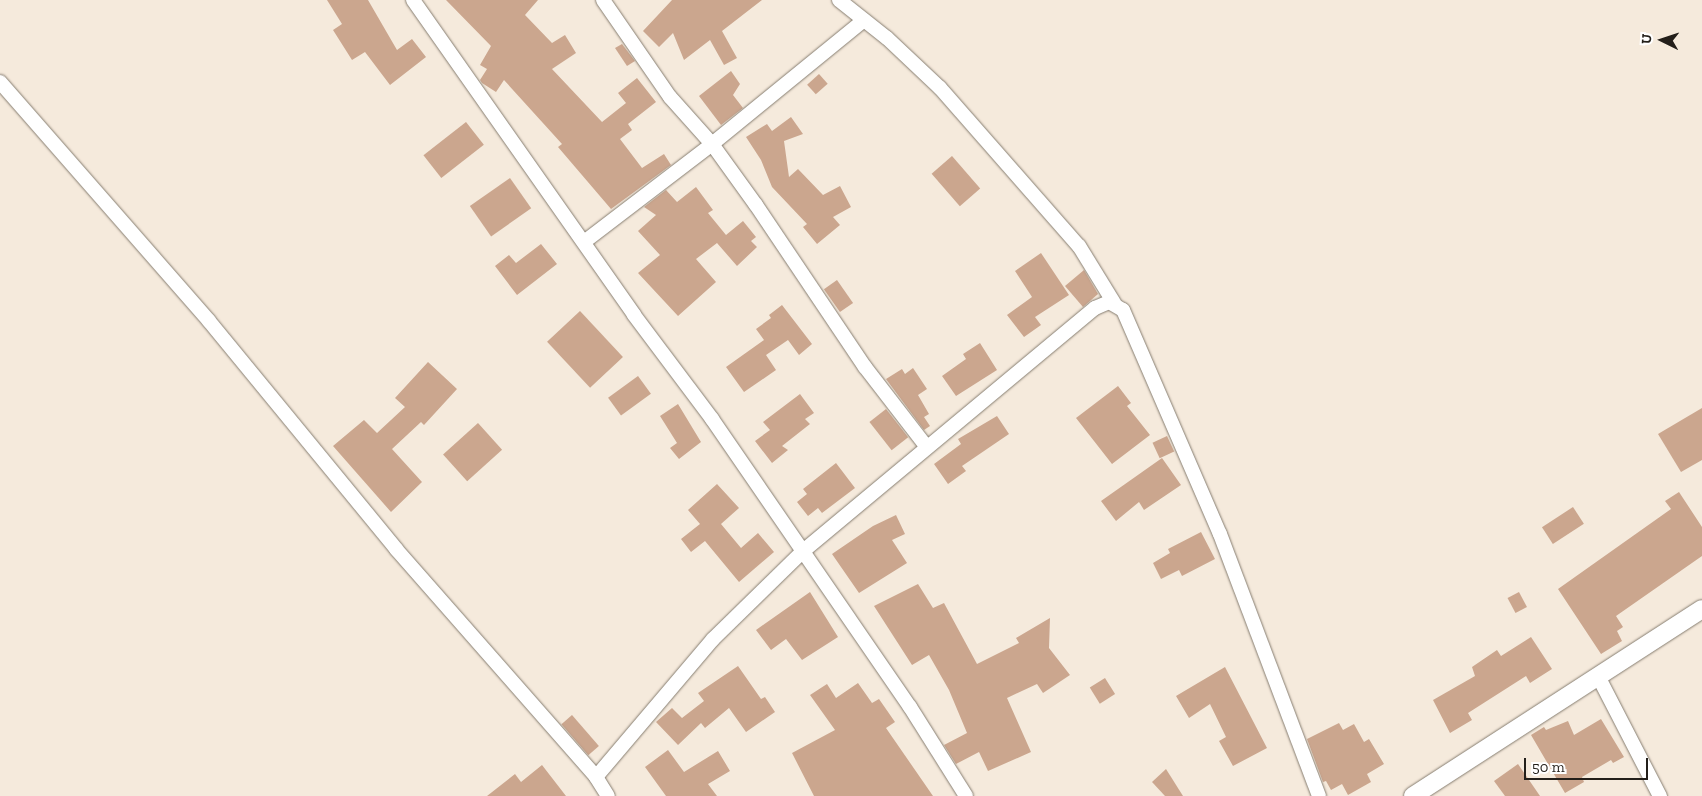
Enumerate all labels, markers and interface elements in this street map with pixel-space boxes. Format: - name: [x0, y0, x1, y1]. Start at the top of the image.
- north arrow: [1637, 15, 1687, 65]
- text: U: [1638, 33, 1655, 45]
- scale bar: [1527, 748, 1651, 780]
- text: 50 m: [1532, 758, 1565, 776]

